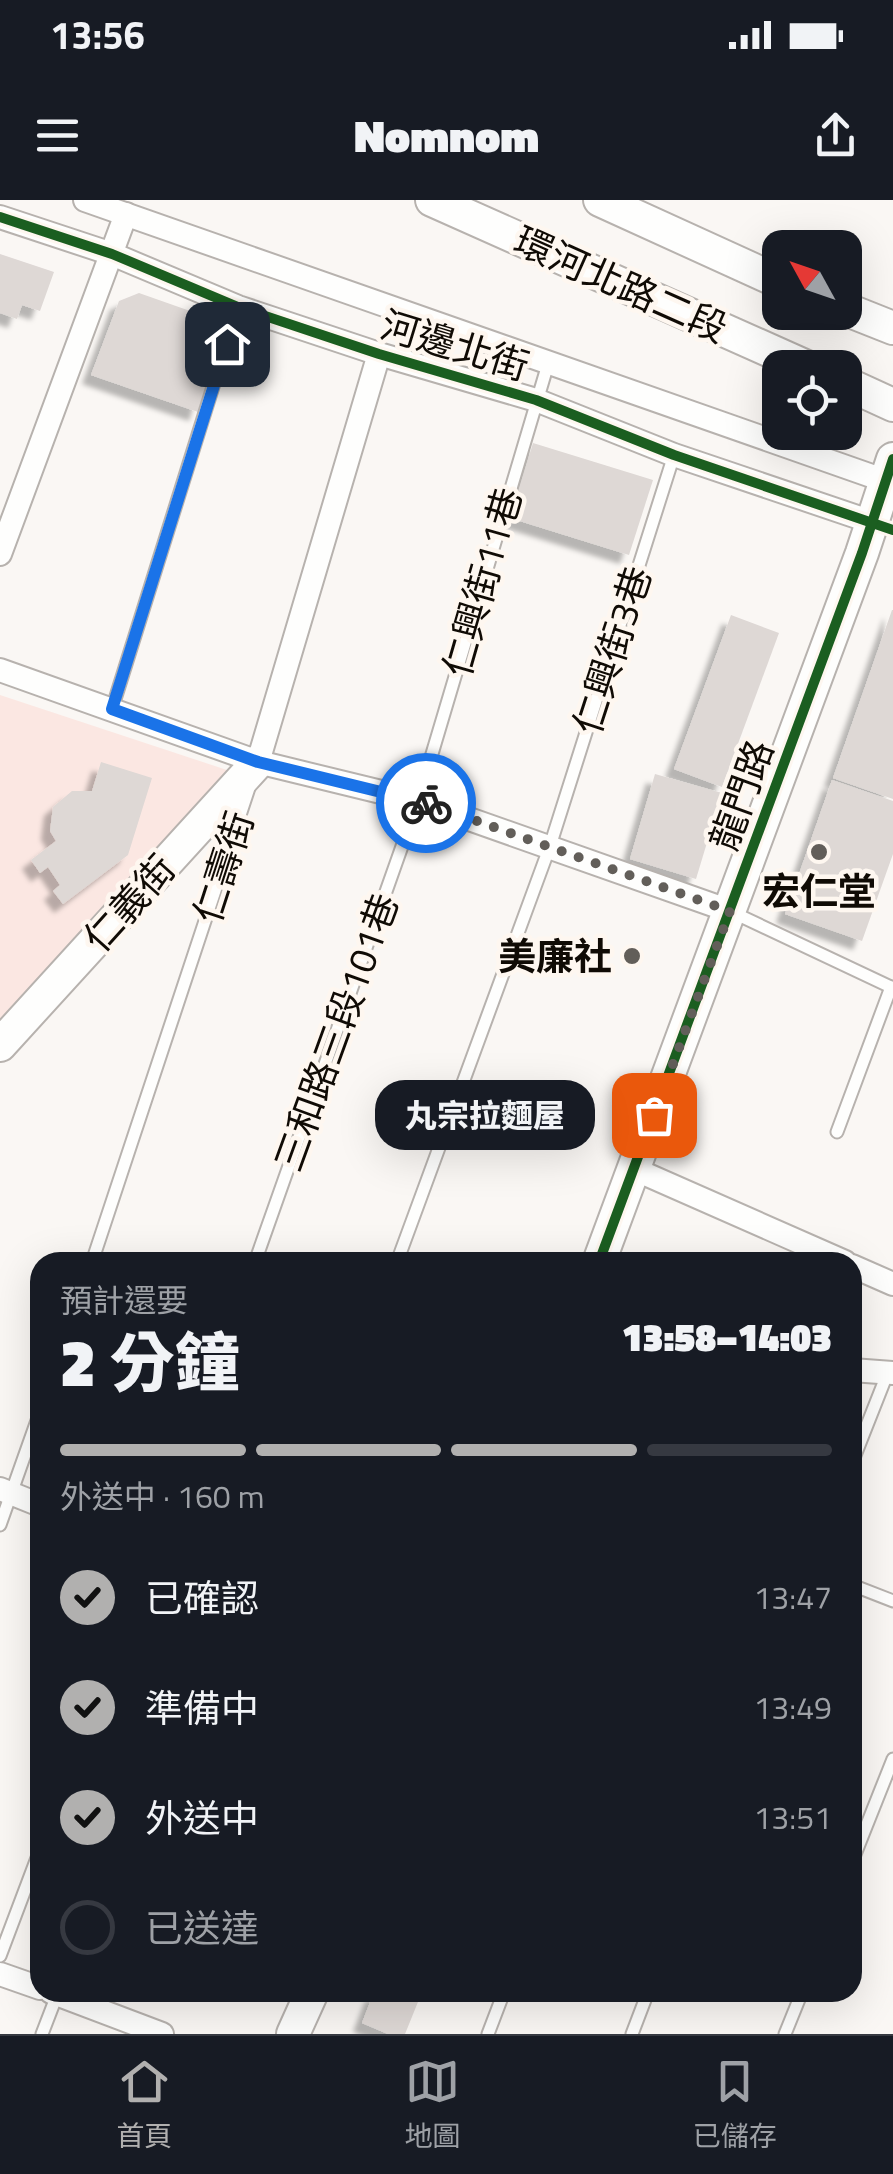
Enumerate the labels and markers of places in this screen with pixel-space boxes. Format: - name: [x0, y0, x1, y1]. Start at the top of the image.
- pin: [185, 302, 270, 387]
- marker: 宏仁堂: [808, 841, 830, 863]
- place label: 宏仁堂: [762, 862, 876, 920]
- place label: 美廉社: [498, 927, 612, 985]
- marker: 美廉社: [621, 945, 643, 967]
- pin: [612, 1073, 697, 1158]
- callout: 丸宗拉麵屋: [374, 1080, 594, 1150]

